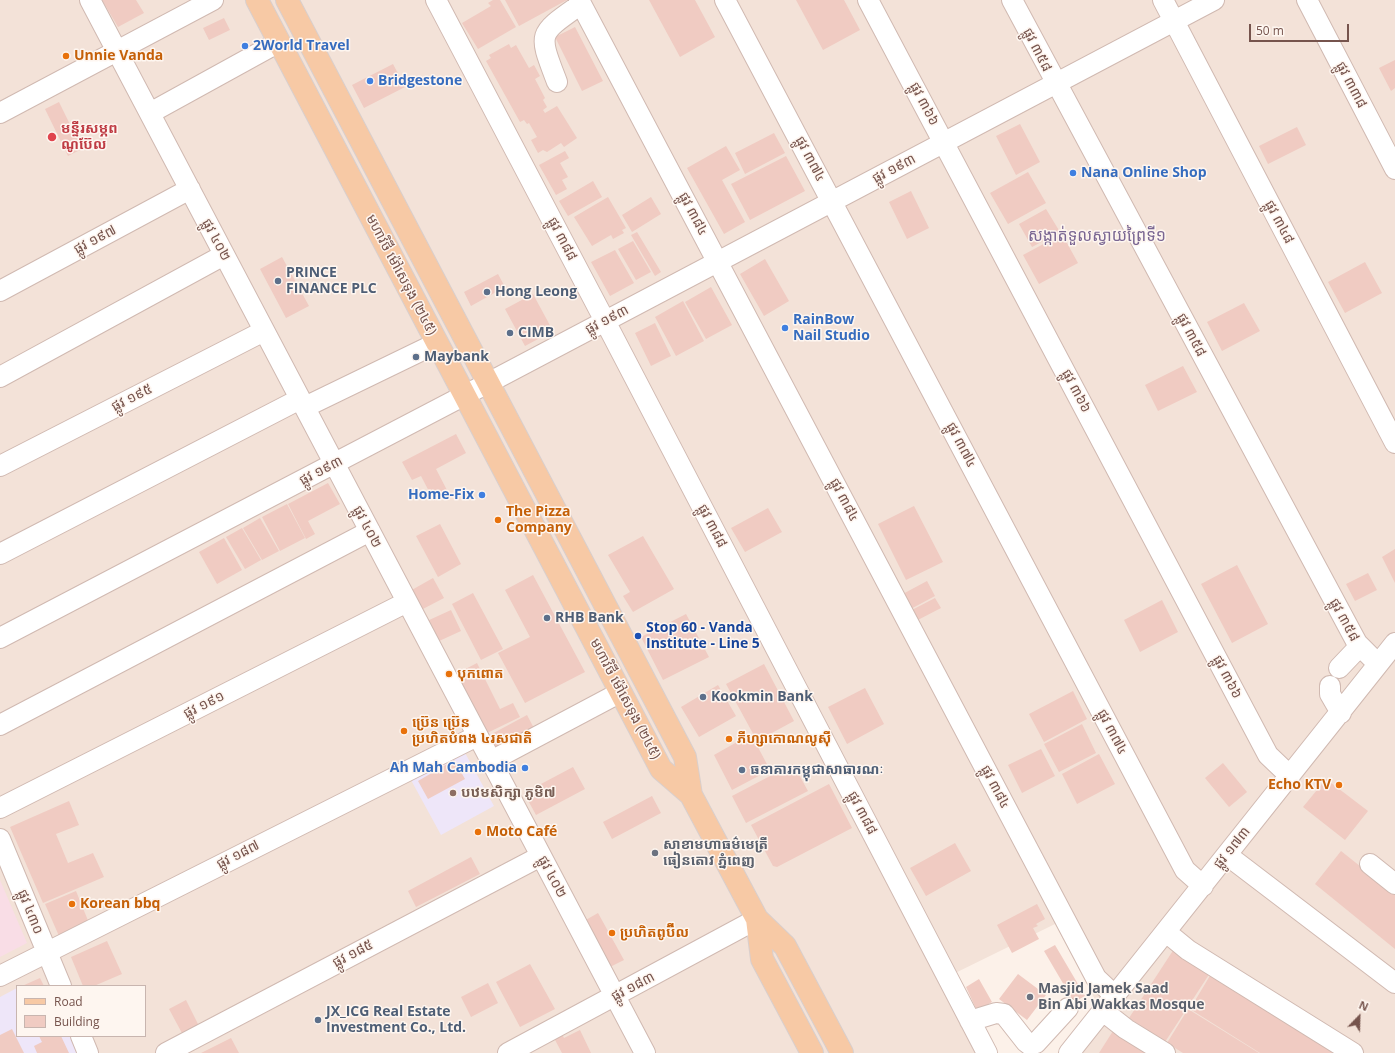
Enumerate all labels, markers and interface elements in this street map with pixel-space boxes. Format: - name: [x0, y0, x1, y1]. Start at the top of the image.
- scale bar: [1251, 16, 1351, 42]
- text: 50 m: [1256, 22, 1284, 39]
- street label: ផ្លូវ ៣៥៨: [1019, 25, 1055, 75]
- place label: 2World Travel: [253, 38, 350, 54]
- marker: 2World Travel: [240, 41, 250, 51]
- place label: Unnie Vanda: [74, 48, 163, 64]
- marker: Unnie Vanda: [61, 51, 71, 61]
- street label: ផ្លូវ ៣៣៨: [1332, 59, 1370, 111]
- place label: Bridgestone: [378, 73, 462, 89]
- marker: Bridgestone: [365, 76, 375, 86]
- street label: ផ្លូវ ៣៦៦: [906, 79, 942, 129]
- place label: មន្ទីរសម្ភព ណូប៊ែល: [61, 121, 118, 154]
- marker: មន្ទីរសម្ភព ណូប៊ែល: [46, 131, 58, 143]
- street label: ផ្លូវ ៣៧៤: [791, 133, 829, 185]
- street label: ផ្លូវ ១៩៣: [869, 151, 919, 187]
- place label: Nana Online Shop: [1081, 165, 1207, 181]
- marker: Nana Online Shop: [1068, 168, 1078, 178]
- street label: ផ្លូវ ៣៨៤: [675, 189, 711, 239]
- street label: ផ្លូវ ៣៤៨: [1261, 197, 1297, 247]
- street label: មហាវិថី ម៉ៅសេទុង (២៤៥): [362, 212, 440, 338]
- street label: ផ្លូវ ៣៨៨: [544, 214, 580, 264]
- street label: ផ្លូវ ៤០២: [198, 216, 234, 264]
- street label: ផ្លូវ ១៩៧: [71, 222, 119, 258]
- district label: សង្កាត់ទួលស្វាយព្រៃទី១: [1028, 226, 1166, 246]
- place label: PRINCE FINANCE PLC: [286, 265, 377, 298]
- marker: PRINCE FINANCE PLC: [273, 276, 283, 286]
- place label: Hong Leong: [495, 284, 577, 300]
- marker: Hong Leong: [482, 287, 492, 297]
- street label: ផ្លូវ ១៩៣: [582, 302, 632, 338]
- street label: ផ្លូវ ៣៥៨: [1173, 310, 1209, 360]
- place label: RainBow Nail Studio: [793, 312, 870, 344]
- marker: RainBow Nail Studio: [780, 323, 790, 333]
- place label: CIMB: [518, 325, 554, 341]
- marker: CIMB: [505, 328, 515, 338]
- place label: Maybank: [424, 349, 489, 365]
- marker: Maybank: [411, 352, 421, 362]
- street label: ផ្លូវ ៣៦៦: [1058, 366, 1094, 416]
- street label: ផ្លូវ ១៩៥: [109, 381, 155, 415]
- street label: ផ្លូវ ៣៧៤: [942, 419, 980, 471]
- street label: ផ្លូវ ១៩៣: [296, 453, 346, 489]
- street label: ផ្លូវ ៣៨៤: [826, 475, 862, 525]
- place label: Home-Fix: [408, 487, 474, 503]
- marker: Home-Fix: [477, 490, 487, 500]
- street label: ផ្លូវ ៣៨៨: [694, 501, 730, 551]
- street label: ផ្លូវ ៤០២: [349, 503, 385, 551]
- place label: The Pizza Company: [506, 504, 572, 536]
- marker: The Pizza Company: [493, 515, 503, 525]
- street label: ផ្លូវ ៣៥៨: [1325, 595, 1363, 645]
- place label: RHB Bank: [555, 610, 624, 626]
- marker: RHB Bank: [542, 613, 552, 623]
- place label: Stop 60 - Vanda Institute - Line 5: [646, 620, 760, 652]
- marker: Stop 60 - Vanda Institute - Line 5: [633, 631, 643, 641]
- street label: មហាវិថី ម៉ៅសេទុង (២៤៥): [586, 636, 664, 762]
- street label: ផ្លូវ ៣៦៦: [1209, 652, 1245, 702]
- place label: បុកពោត: [457, 666, 504, 682]
- marker: បុកពោត: [444, 669, 454, 679]
- street label: ផ្លូវ ១៩១: [181, 688, 227, 722]
- place label: Kookmin Bank: [711, 689, 813, 705]
- marker: Kookmin Bank: [698, 692, 708, 702]
- street label: ផ្លូវ ៣៧៤: [1093, 706, 1131, 758]
- place label: ប្រ៊េន ប្រ៊េន ប្រហិតបំពង ៤រសជាតិ: [412, 715, 532, 748]
- marker: ប្រ៊េន ប្រ៊េន ប្រហិតបំពង ៤រសជាតិ: [399, 726, 409, 736]
- place label: ភីហ្សាកោណលូស៊ី: [737, 731, 831, 747]
- marker: ភីហ្សាកោណលូស៊ី: [724, 734, 734, 744]
- place label: Ah Mah Cambodia: [390, 760, 517, 776]
- place label: ធនាគារកម្ពុជាសាធារណៈ: [750, 762, 883, 778]
- street label: ផ្លូវ ៣៨៤: [977, 762, 1013, 812]
- marker: Ah Mah Cambodia: [520, 763, 530, 773]
- marker: ធនាគារកម្ពុជាសាធារណៈ: [737, 765, 747, 775]
- place label: Echo KTV: [1268, 777, 1331, 793]
- marker: Echo KTV: [1334, 780, 1344, 790]
- place label: បឋមសិក្សា ភូមិ៧: [461, 785, 556, 801]
- marker: បឋមសិក្សា ភូមិ៧: [448, 788, 458, 798]
- street label: ផ្លូវ ៣៨៨: [844, 788, 880, 838]
- place label: Moto Café: [486, 824, 557, 840]
- street label: ផ្លូវ ១៧៣: [1210, 824, 1254, 872]
- marker: Moto Café: [473, 827, 483, 837]
- street label: ផ្លូវ ១៨៧: [214, 837, 262, 873]
- place label: សាខាមហាធម៌មេត្រី ធៀនតោវ ភ្នំពេញ: [663, 837, 768, 870]
- marker: សាខាមហាធម៌មេត្រី ធៀនតោវ ភ្នំពេញ: [650, 848, 660, 858]
- street label: ផ្លូវ ៤០២: [534, 853, 570, 901]
- street label: ផ្លូវ ៤៣០: [13, 887, 47, 937]
- place label: Korean bbq: [80, 896, 160, 912]
- marker: Korean bbq: [67, 899, 77, 909]
- place label: ប្រហិតពូប៊ីល: [620, 925, 689, 941]
- marker: ប្រហិតពូប៊ីល: [607, 928, 617, 938]
- street label: ផ្លូវ ១៨៥: [330, 936, 376, 972]
- street label: ផ្លូវ ១៨៣: [608, 969, 658, 1005]
- place label: Masjid Jamek Saad Bin Abi Wakkas Mosque: [1038, 981, 1205, 1014]
- legend: [16, 985, 146, 1037]
- marker: Masjid Jamek Saad Bin Abi Wakkas Mosque: [1025, 992, 1035, 1002]
- text: Road: [54, 993, 83, 1010]
- north arrow: [1339, 997, 1379, 1037]
- text: N: [1357, 997, 1371, 1014]
- place label: JX_ICG Real Estate Investment Co., Ltd.: [326, 1004, 466, 1036]
- text: Building: [54, 1013, 99, 1030]
- marker: JX_ICG Real Estate Investment Co., Ltd.: [313, 1015, 323, 1025]

